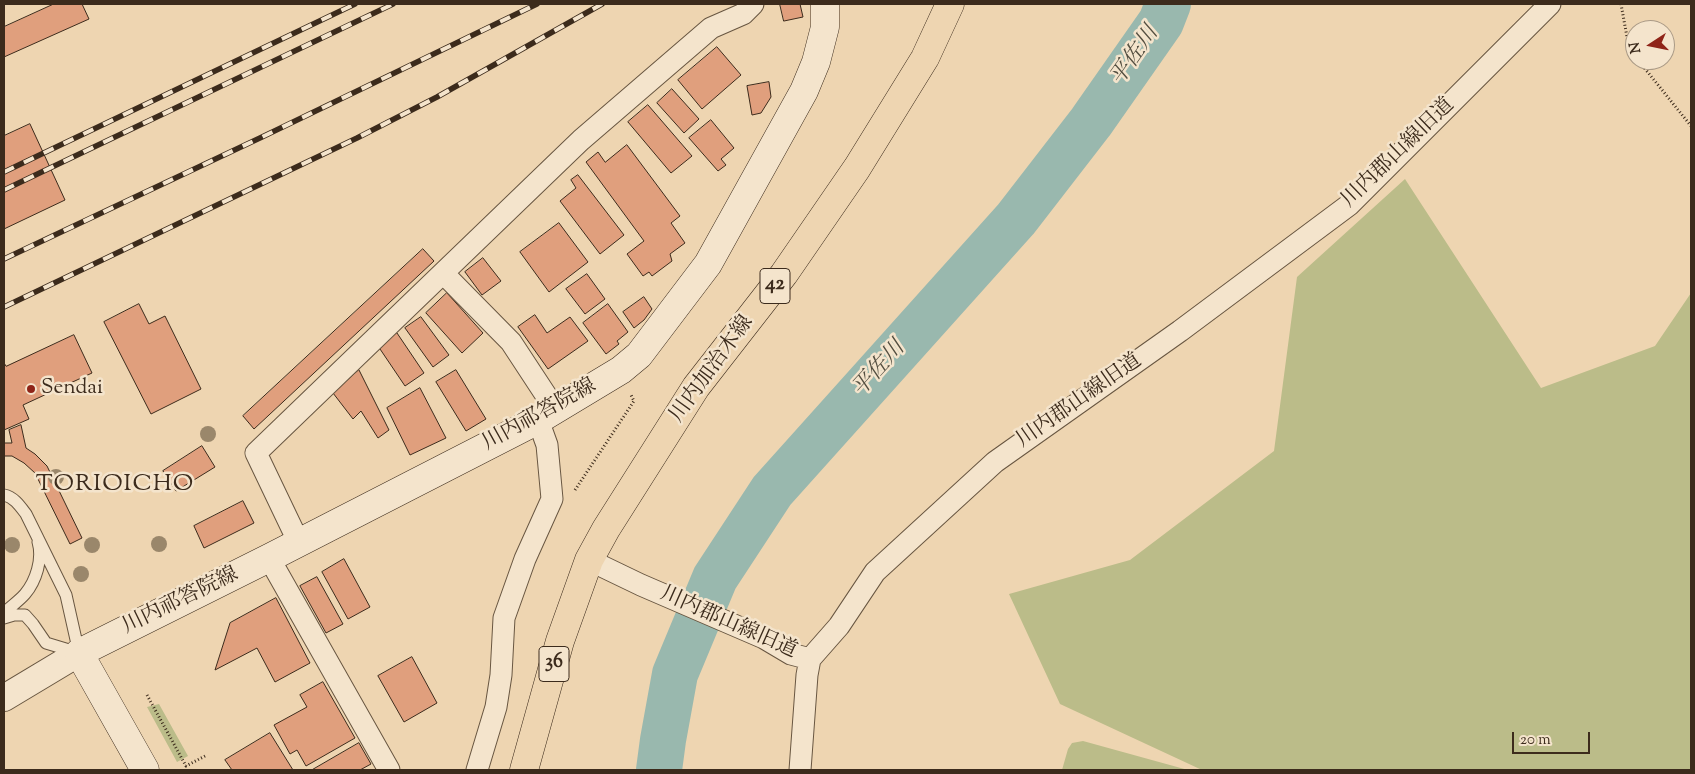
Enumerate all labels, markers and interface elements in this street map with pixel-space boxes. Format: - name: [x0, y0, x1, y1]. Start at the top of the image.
- north arrow: [1625, 20, 1675, 70]
- water label: 平佐川: [1106, 22, 1166, 92]
- text: N: [1625, 40, 1647, 55]
- street label: 川内郡山線旧道: [1337, 94, 1461, 214]
- road number: 42: [760, 268, 790, 304]
- street label: 川内加治木線: [666, 312, 760, 428]
- water label: 平佐川: [848, 337, 912, 403]
- street label: 川内郡山線旧道: [1013, 350, 1147, 454]
- street label: 川内祁答院線: [479, 374, 601, 458]
- place label: Sendai: [41, 376, 103, 402]
- marker: Sendai: [25, 383, 37, 395]
- district label: TORIOICHO: [35, 472, 195, 500]
- street label: 川内祁答院線: [119, 563, 243, 641]
- street label: 川内郡山線旧道: [656, 583, 800, 665]
- road number: 36: [539, 646, 569, 682]
- scale bar: [1515, 722, 1592, 754]
- text: 20 m: [1520, 730, 1551, 751]

